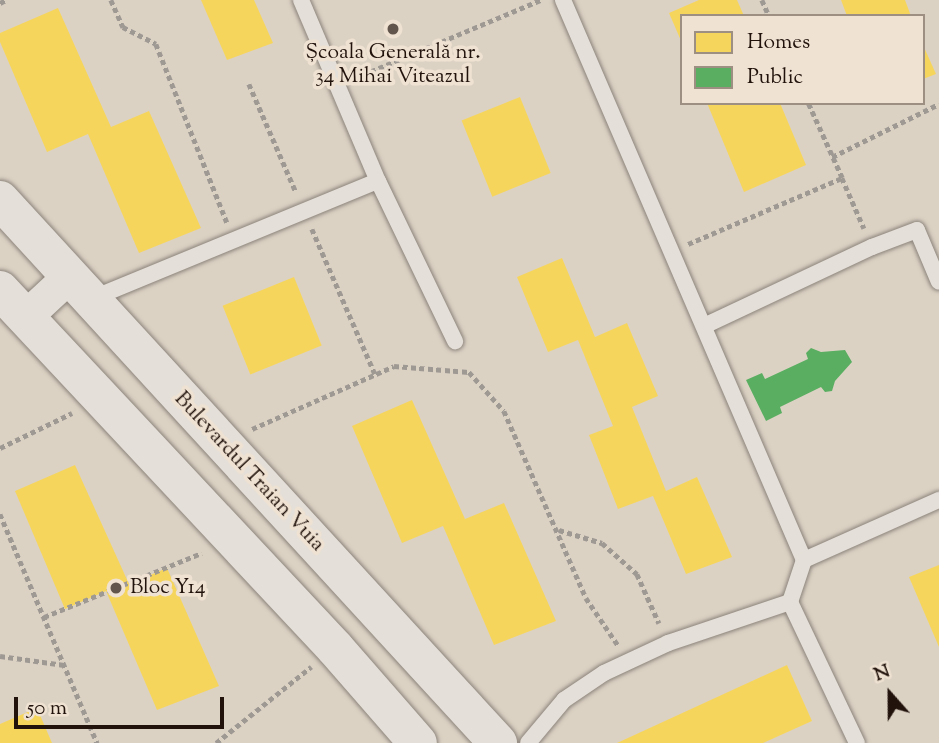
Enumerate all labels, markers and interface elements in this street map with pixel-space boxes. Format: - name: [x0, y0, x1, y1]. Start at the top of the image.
- legend: [680, 14, 925, 105]
- marker: Școala Generală nr. 34 Mihai Viteazul: [385, 21, 401, 37]
- text: Homes: [747, 28, 810, 58]
- place label: Școala Generală nr. 34 Mihai Viteazul: [306, 40, 480, 90]
- text: Public: [747, 63, 803, 93]
- street label: Bulevardul Traian Vuia: [168, 387, 330, 557]
- place label: Bloc Y14: [130, 575, 205, 601]
- marker: Bloc Y14: [108, 580, 124, 596]
- north arrow: [855, 659, 925, 729]
- text: N: [870, 659, 894, 689]
- scale bar: [18, 684, 228, 728]
- text: 50 m: [27, 694, 67, 724]

